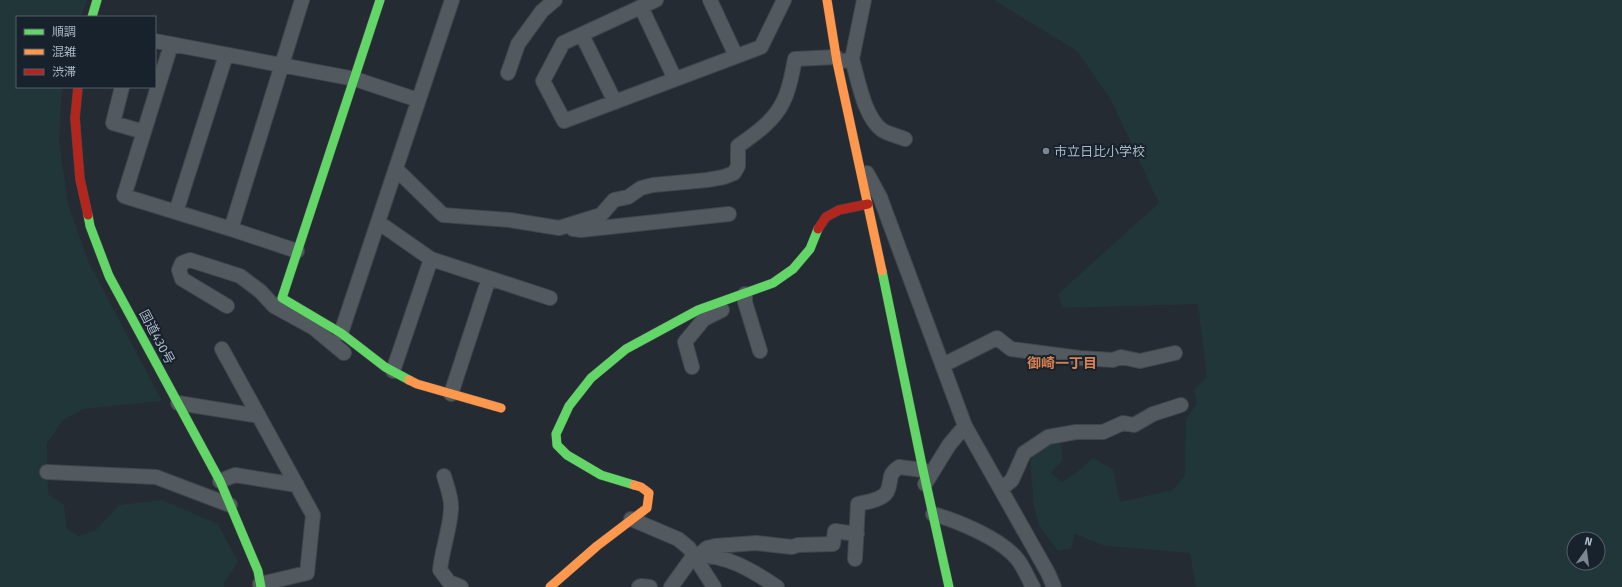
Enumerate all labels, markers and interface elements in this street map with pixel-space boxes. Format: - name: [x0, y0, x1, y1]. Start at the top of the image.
- legend: [16, 16, 156, 88]
- text: 順調: [52, 25, 76, 39]
- text: 混雑: [52, 45, 76, 59]
- text: 渋滞: [52, 65, 76, 79]
- place label: 市立日比小学校: [1054, 144, 1145, 159]
- marker: 市立日比小学校: [1041, 146, 1051, 156]
- street label: 国道430号: [136, 307, 178, 367]
- district label: 御崎一丁目: [1027, 355, 1097, 372]
- north arrow: [1566, 531, 1606, 571]
- text: N: [1583, 535, 1593, 549]

